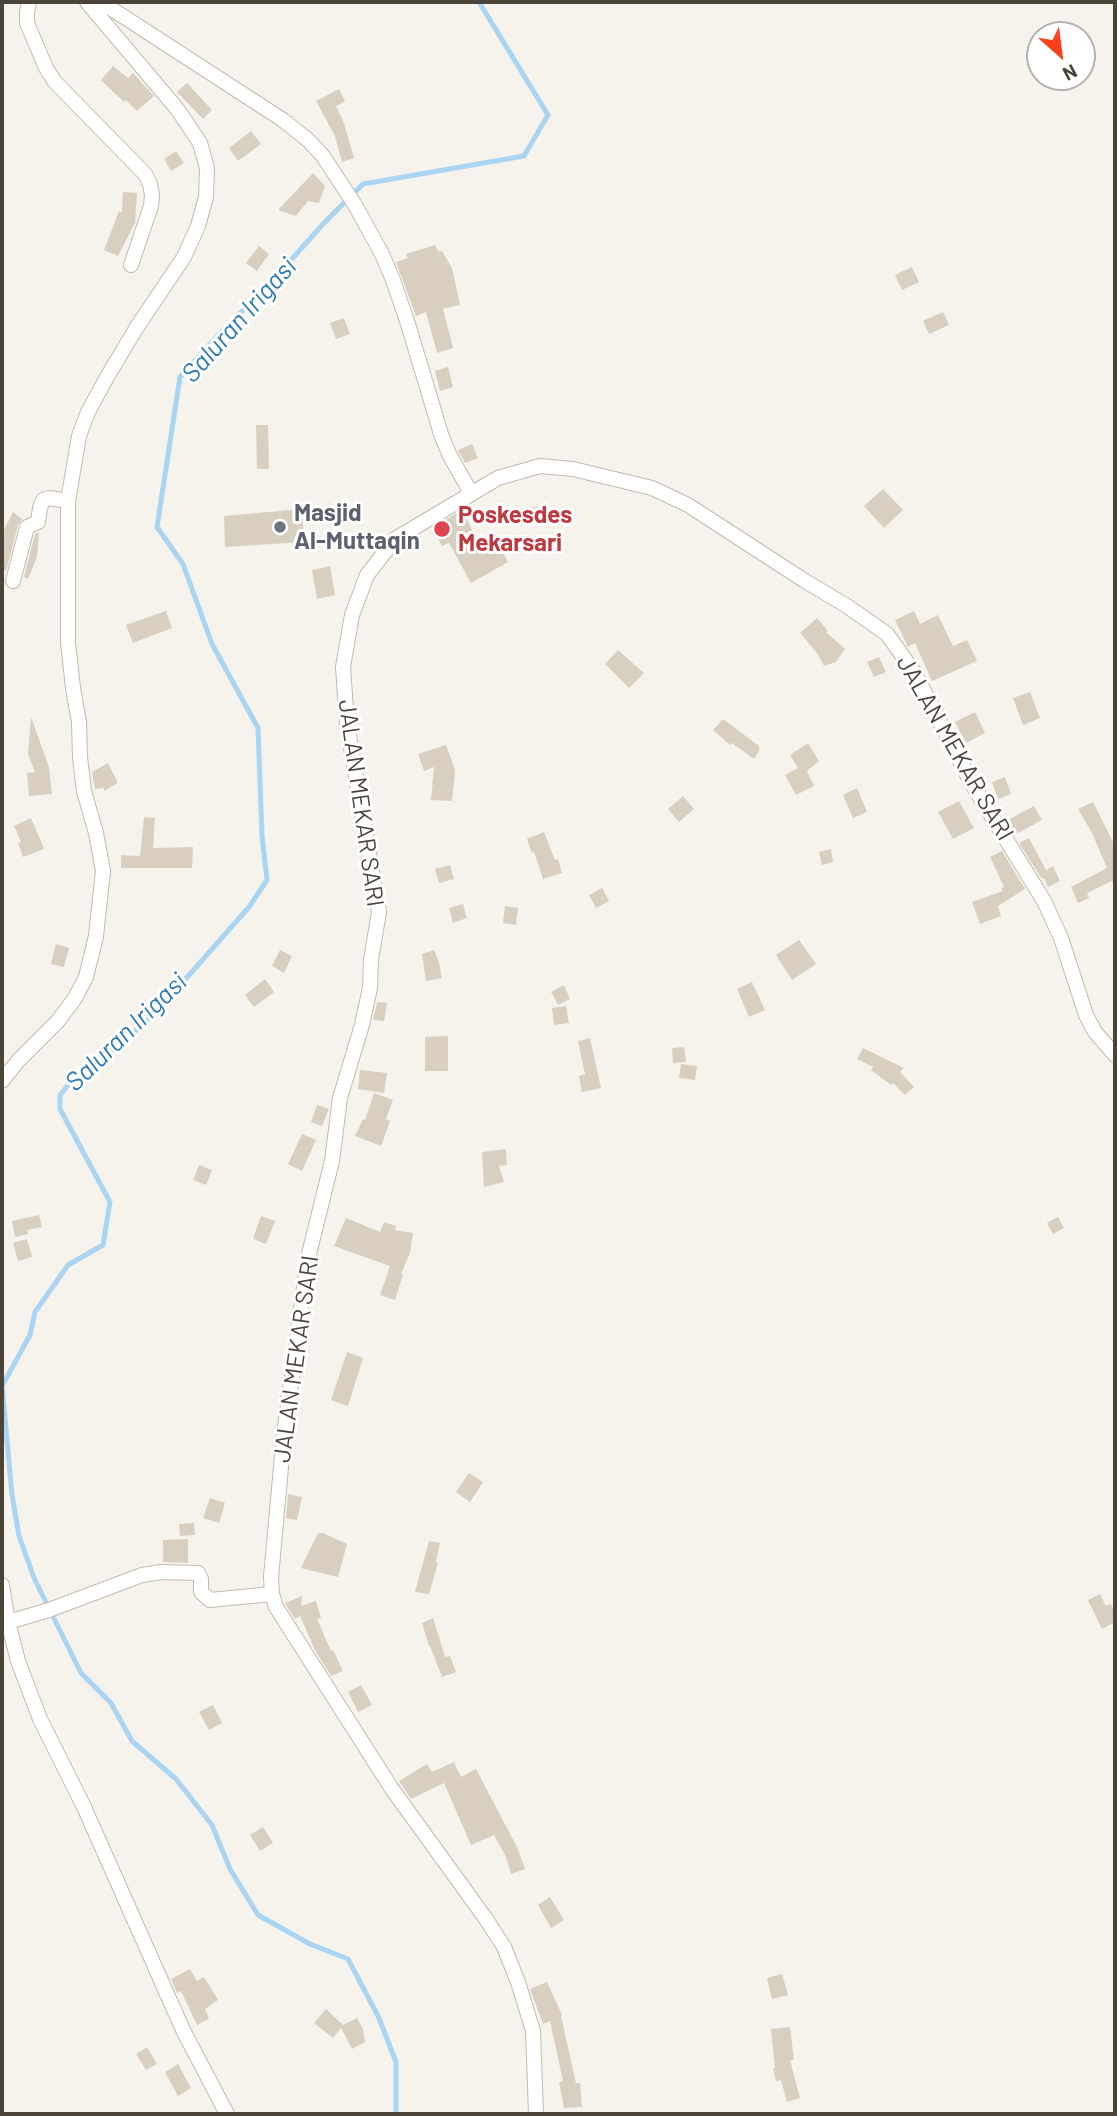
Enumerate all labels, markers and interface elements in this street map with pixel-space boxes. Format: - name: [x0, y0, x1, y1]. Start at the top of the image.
- north arrow: [1026, 21, 1096, 91]
- text: N: [1059, 60, 1081, 86]
- water label: Saluran Irigasi: [175, 251, 303, 389]
- place label: Masjid Al-Muttaqin: [294, 499, 420, 555]
- place label: Poskesdes Mekarsari: [458, 501, 572, 557]
- marker: Masjid Al-Muttaqin: [272, 519, 288, 535]
- marker: Poskesdes Mekarsari: [432, 519, 452, 539]
- street label: JALAN MEKAR SARI: [890, 650, 1020, 846]
- street label: JALAN MEKAR SARI: [332, 698, 390, 908]
- water label: Saluran Irigasi: [59, 966, 193, 1098]
- street label: JALAN MEKAR SARI: [267, 1254, 325, 1464]

